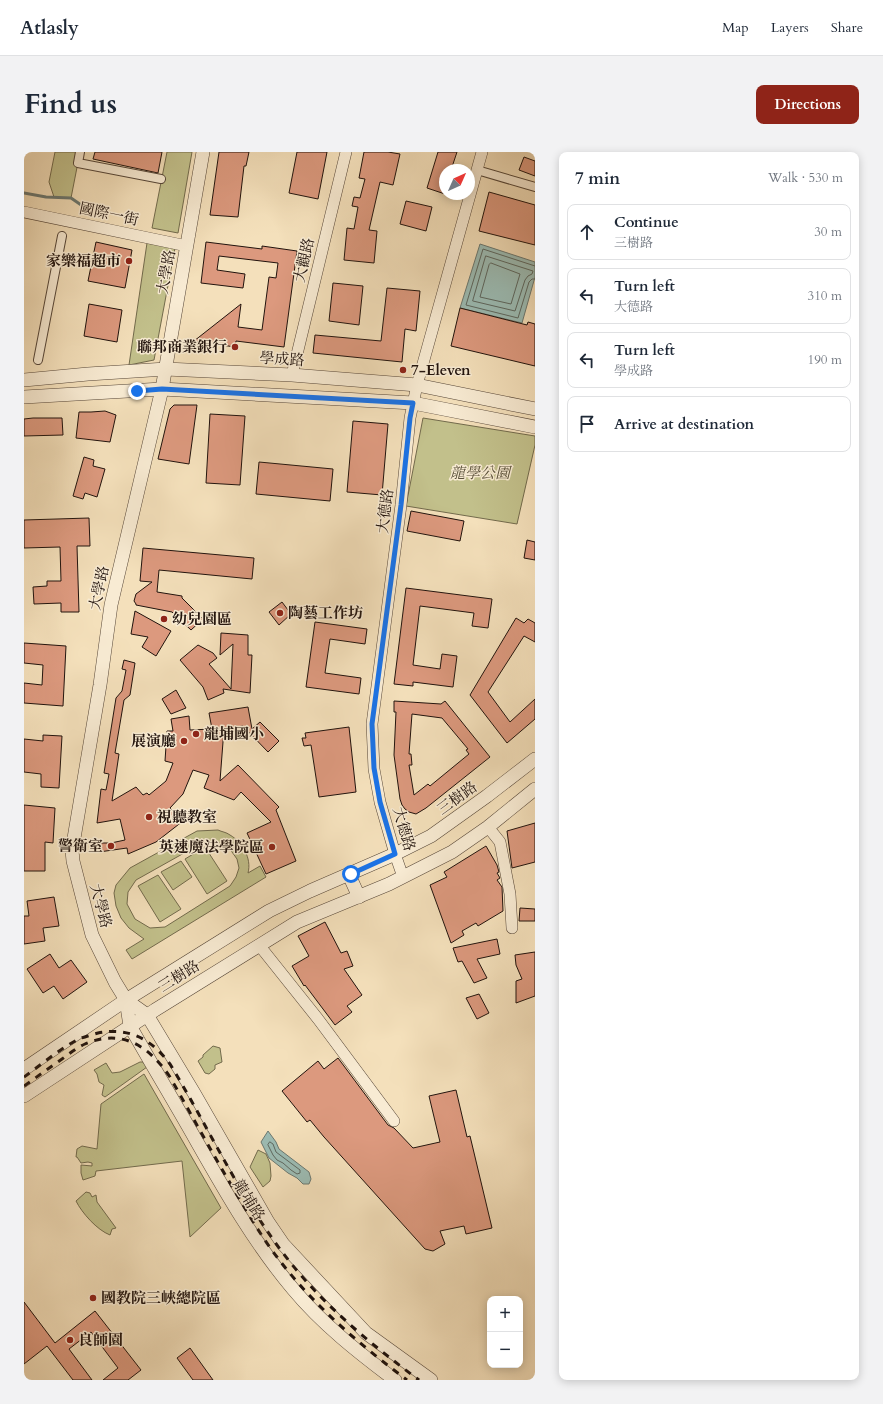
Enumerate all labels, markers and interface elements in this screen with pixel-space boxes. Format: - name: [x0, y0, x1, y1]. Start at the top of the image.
- text: Atlasly: [20, 15, 79, 41]
- text: Map: [722, 18, 749, 37]
- text: Layers: [771, 18, 809, 37]
- text: Share: [831, 18, 863, 37]
- text: Find us: [24, 85, 117, 123]
- button: Directions: [756, 85, 859, 124]
- north arrow: [439, 164, 475, 200]
- text: 7 min: [575, 167, 620, 190]
- text: Walk · 530 m: [768, 169, 843, 187]
- street label: 國際一街: [78, 198, 140, 230]
- text: Continue: [614, 212, 679, 232]
- icon: ahead: [576, 221, 598, 243]
- text: 30 m: [814, 223, 842, 241]
- text: 三樹路: [614, 234, 653, 252]
- street label: 大觀路: [289, 236, 319, 284]
- street label: 大學路: [152, 248, 180, 296]
- place label: 家樂福超市: [46, 251, 121, 271]
- marker: 家樂福超市: [124, 256, 134, 266]
- text: Turn left: [614, 276, 675, 296]
- icon: left: [576, 285, 598, 307]
- text: 310 m: [808, 287, 842, 305]
- text: 大德路: [614, 298, 653, 316]
- place label: 聯邦商業銀行: [137, 337, 227, 357]
- text: Turn left: [614, 340, 675, 360]
- marker: 聯邦商業銀行: [230, 342, 240, 352]
- street label: 學成路: [259, 348, 305, 370]
- icon: left: [576, 349, 598, 371]
- text: 190 m: [808, 351, 842, 369]
- place label: 7-Eleven: [411, 360, 471, 380]
- text: 學成路: [614, 362, 653, 380]
- marker: 7-Eleven: [398, 365, 408, 375]
- route end: [128, 382, 146, 400]
- icon: arrive: [576, 413, 598, 435]
- text: Arrive at destination: [614, 414, 754, 434]
- park label: 龍學公園: [450, 463, 512, 483]
- street label: 大德路: [372, 487, 398, 535]
- street label: 大學路: [85, 564, 113, 612]
- place label: 陶藝工作坊: [288, 603, 363, 623]
- marker: 陶藝工作坊: [275, 608, 285, 618]
- place label: 幼兒園區: [172, 609, 232, 629]
- marker: 幼兒園區: [159, 614, 169, 624]
- place label: 龍埔國小: [204, 724, 264, 744]
- marker: 龍埔國小: [191, 729, 201, 739]
- place label: 展演廳: [131, 731, 176, 751]
- marker: 展演廳: [179, 736, 189, 746]
- street label: 三樹路: [433, 777, 481, 819]
- street label: 大德路: [388, 805, 420, 853]
- place label: 視聽教室: [157, 807, 217, 827]
- marker: 視聽教室: [144, 812, 154, 822]
- place label: 警衛室: [58, 836, 103, 856]
- place label: 英速魔法學院區: [159, 837, 264, 857]
- marker: 警衛室: [106, 841, 116, 851]
- marker: 英速魔法學院區: [267, 842, 277, 852]
- route start: [342, 865, 360, 883]
- street label: 大學路: [86, 882, 116, 930]
- street label: 三樹路: [155, 956, 203, 996]
- street label: 龍埔路: [229, 1176, 269, 1224]
- place label: 國教院三峽總院區: [101, 1288, 221, 1308]
- marker: 國教院三峽總院區: [88, 1293, 98, 1303]
- map controls: [487, 1296, 523, 1368]
- button: +: [487, 1296, 523, 1332]
- place label: 良師園: [78, 1330, 123, 1350]
- button: −: [487, 1332, 523, 1368]
- marker: 良師園: [65, 1335, 75, 1345]

